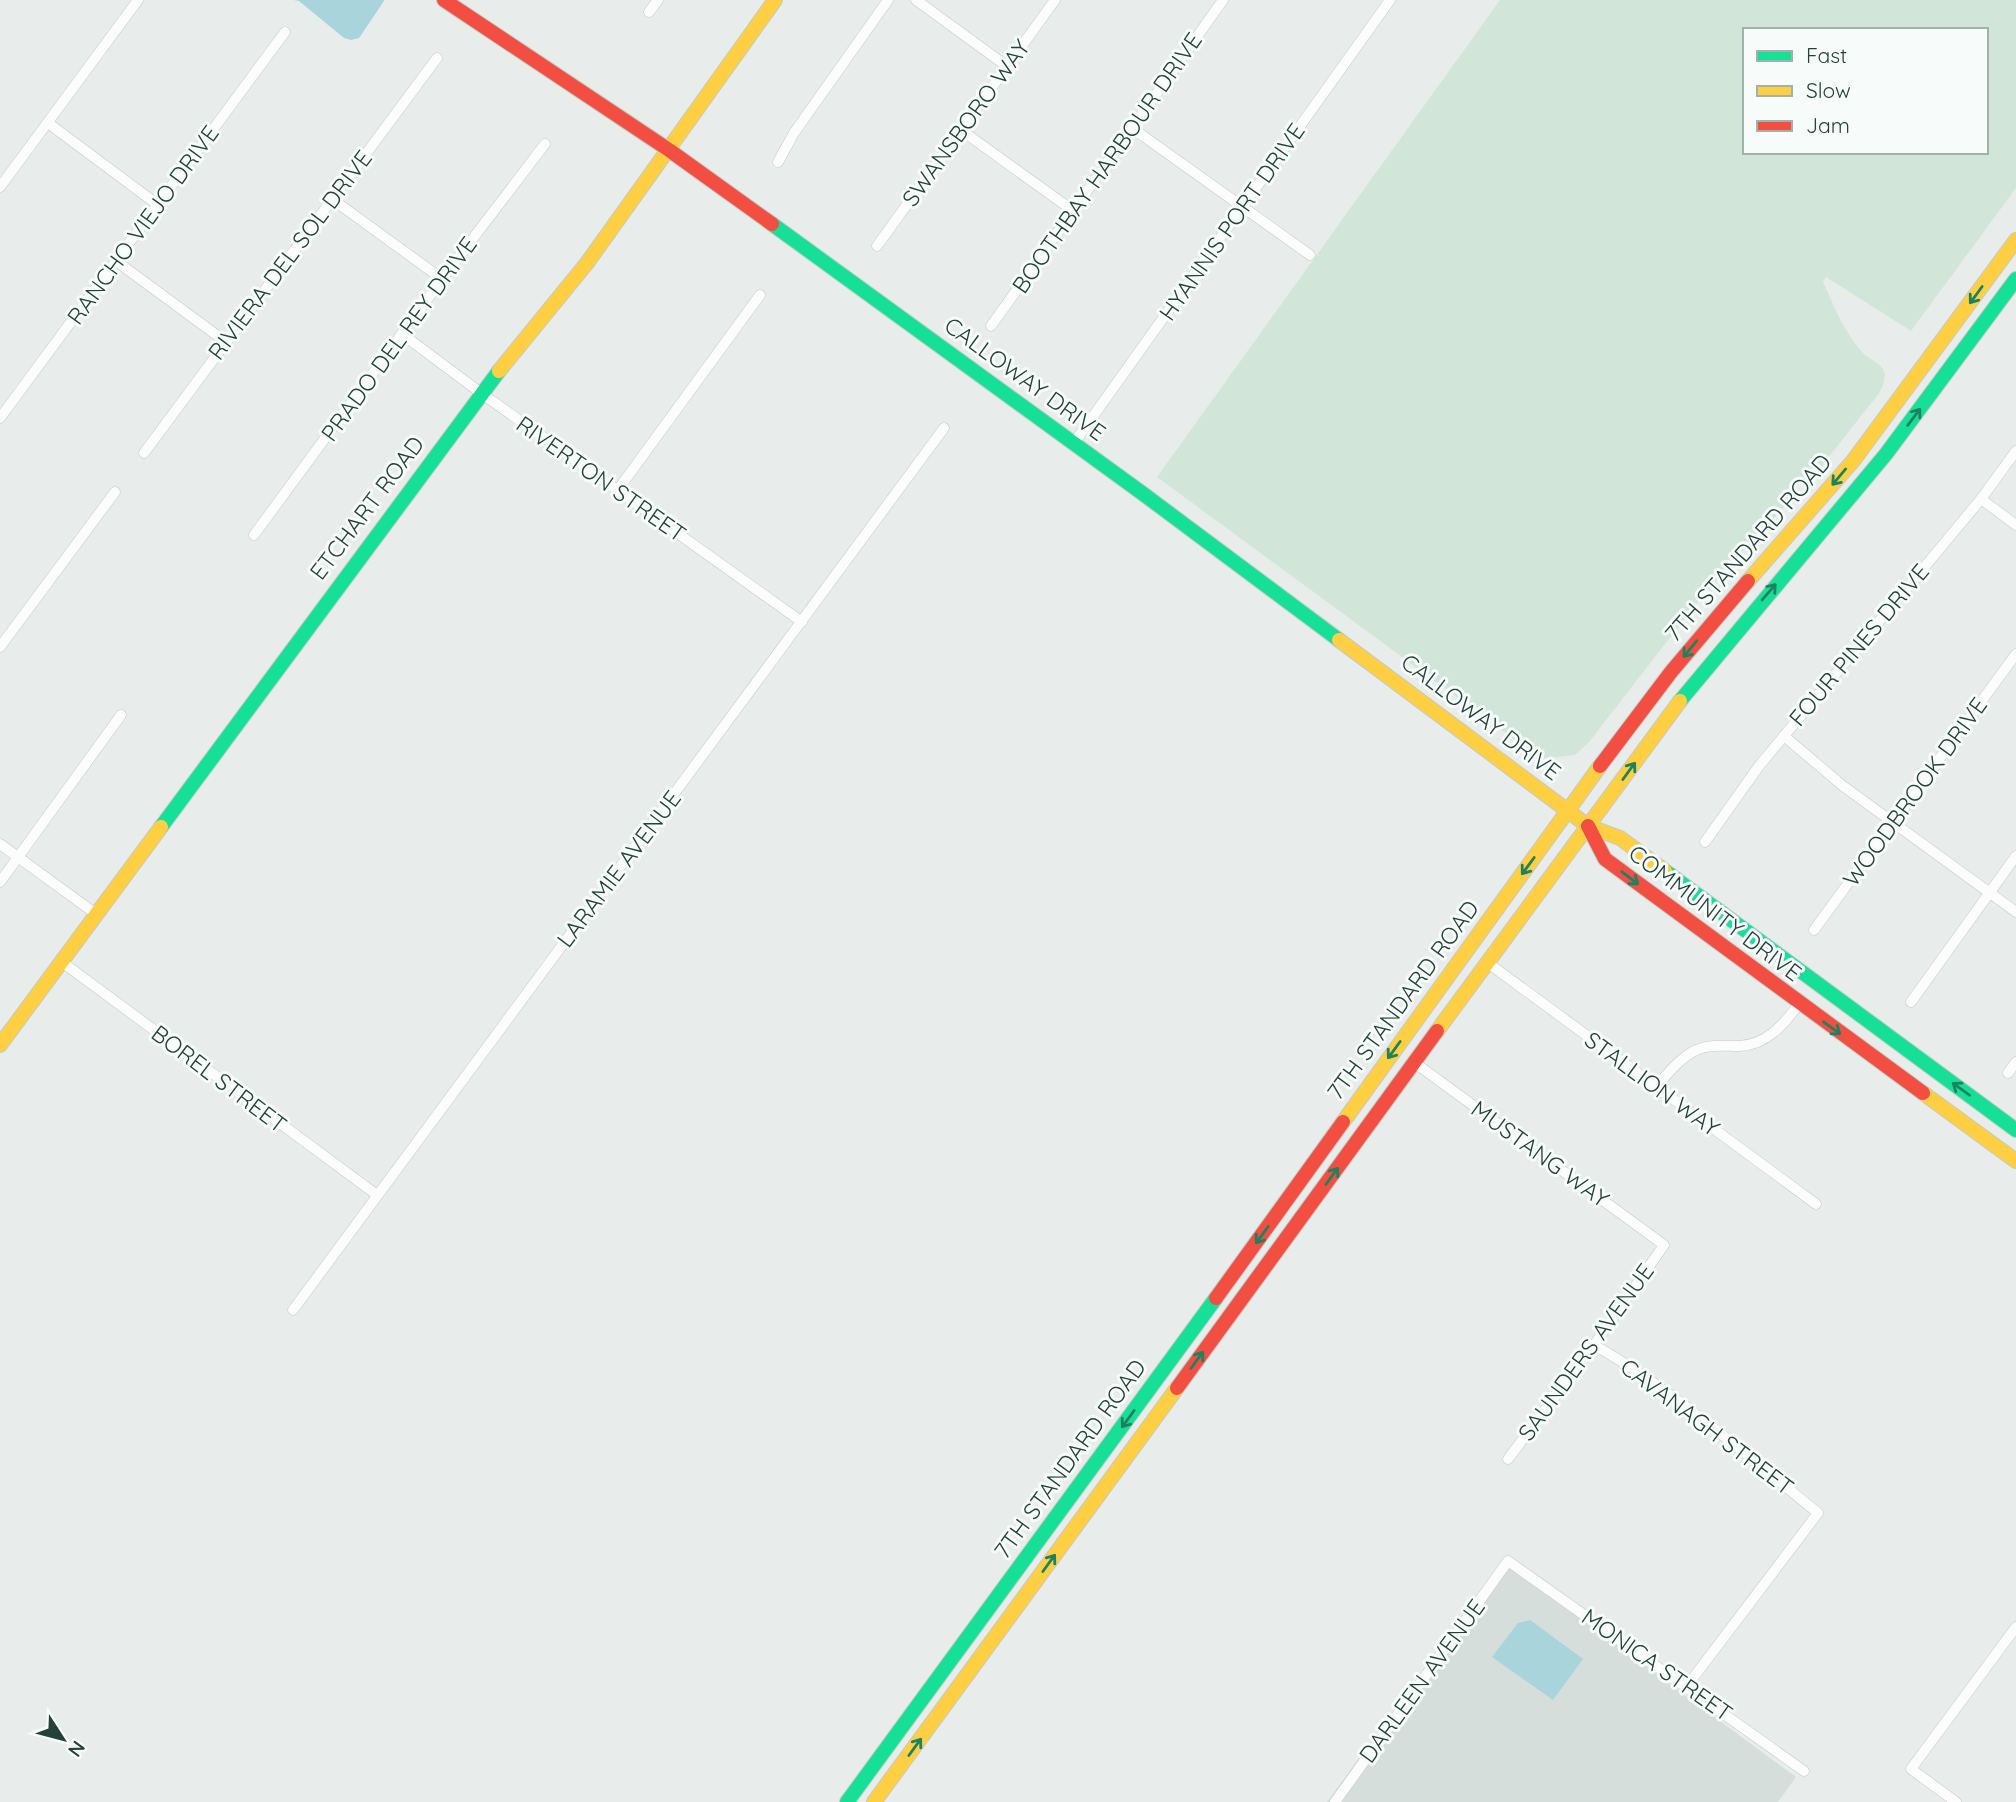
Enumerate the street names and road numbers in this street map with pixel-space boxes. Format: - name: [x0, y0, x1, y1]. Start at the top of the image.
- street label: BOOTHBAY HARBOUR DRIVE: [1005, 27, 1208, 299]
- street label: SWANSBORO WAY: [895, 33, 1036, 212]
- street label: HYANNIS PORT DRIVE: [1152, 117, 1311, 326]
- street label: RANCHO VIEJO DRIVE: [60, 119, 225, 330]
- street label: RIVIERA DEL SOL DRIVE: [201, 144, 378, 365]
- street label: PRADO DEL REY DRIVE: [315, 231, 483, 447]
- street label: CALLOWAY DRIVE: [939, 310, 1112, 447]
- street label: RIVERTON STREET: [511, 409, 692, 548]
- street label: ETCHART ROAD: [303, 430, 430, 585]
- street label: 7TH STANDARD ROAD: [1658, 448, 1837, 648]
- street label: FOUR PINES DRIVE: [1782, 558, 1935, 732]
- street label: CALLOWAY DRIVE: [1396, 647, 1567, 786]
- street label: WOODBROOK DRIVE: [1836, 691, 1993, 892]
- street label: LARAMIE AVENUE: [550, 785, 687, 953]
- street label: COMMUNITY DRIVE: [1623, 838, 1807, 987]
- street label: 7TH STANDARD ROAD: [1320, 894, 1485, 1105]
- street label: BOREL STREET: [146, 1018, 293, 1139]
- street label: STALLION WAY: [1579, 1025, 1726, 1142]
- street label: MUSTANG WAY: [1466, 1094, 1615, 1213]
- street label: SAUNDERS AVENUE: [1511, 1257, 1660, 1446]
- street label: CAVANAGH STREET: [1615, 1352, 1800, 1501]
- street label: 7TH STANDARD ROAD: [987, 1353, 1152, 1564]
- street label: DARLEEN AVENUE: [1352, 1593, 1491, 1768]
- street label: MONICA STREET: [1576, 1602, 1738, 1727]

